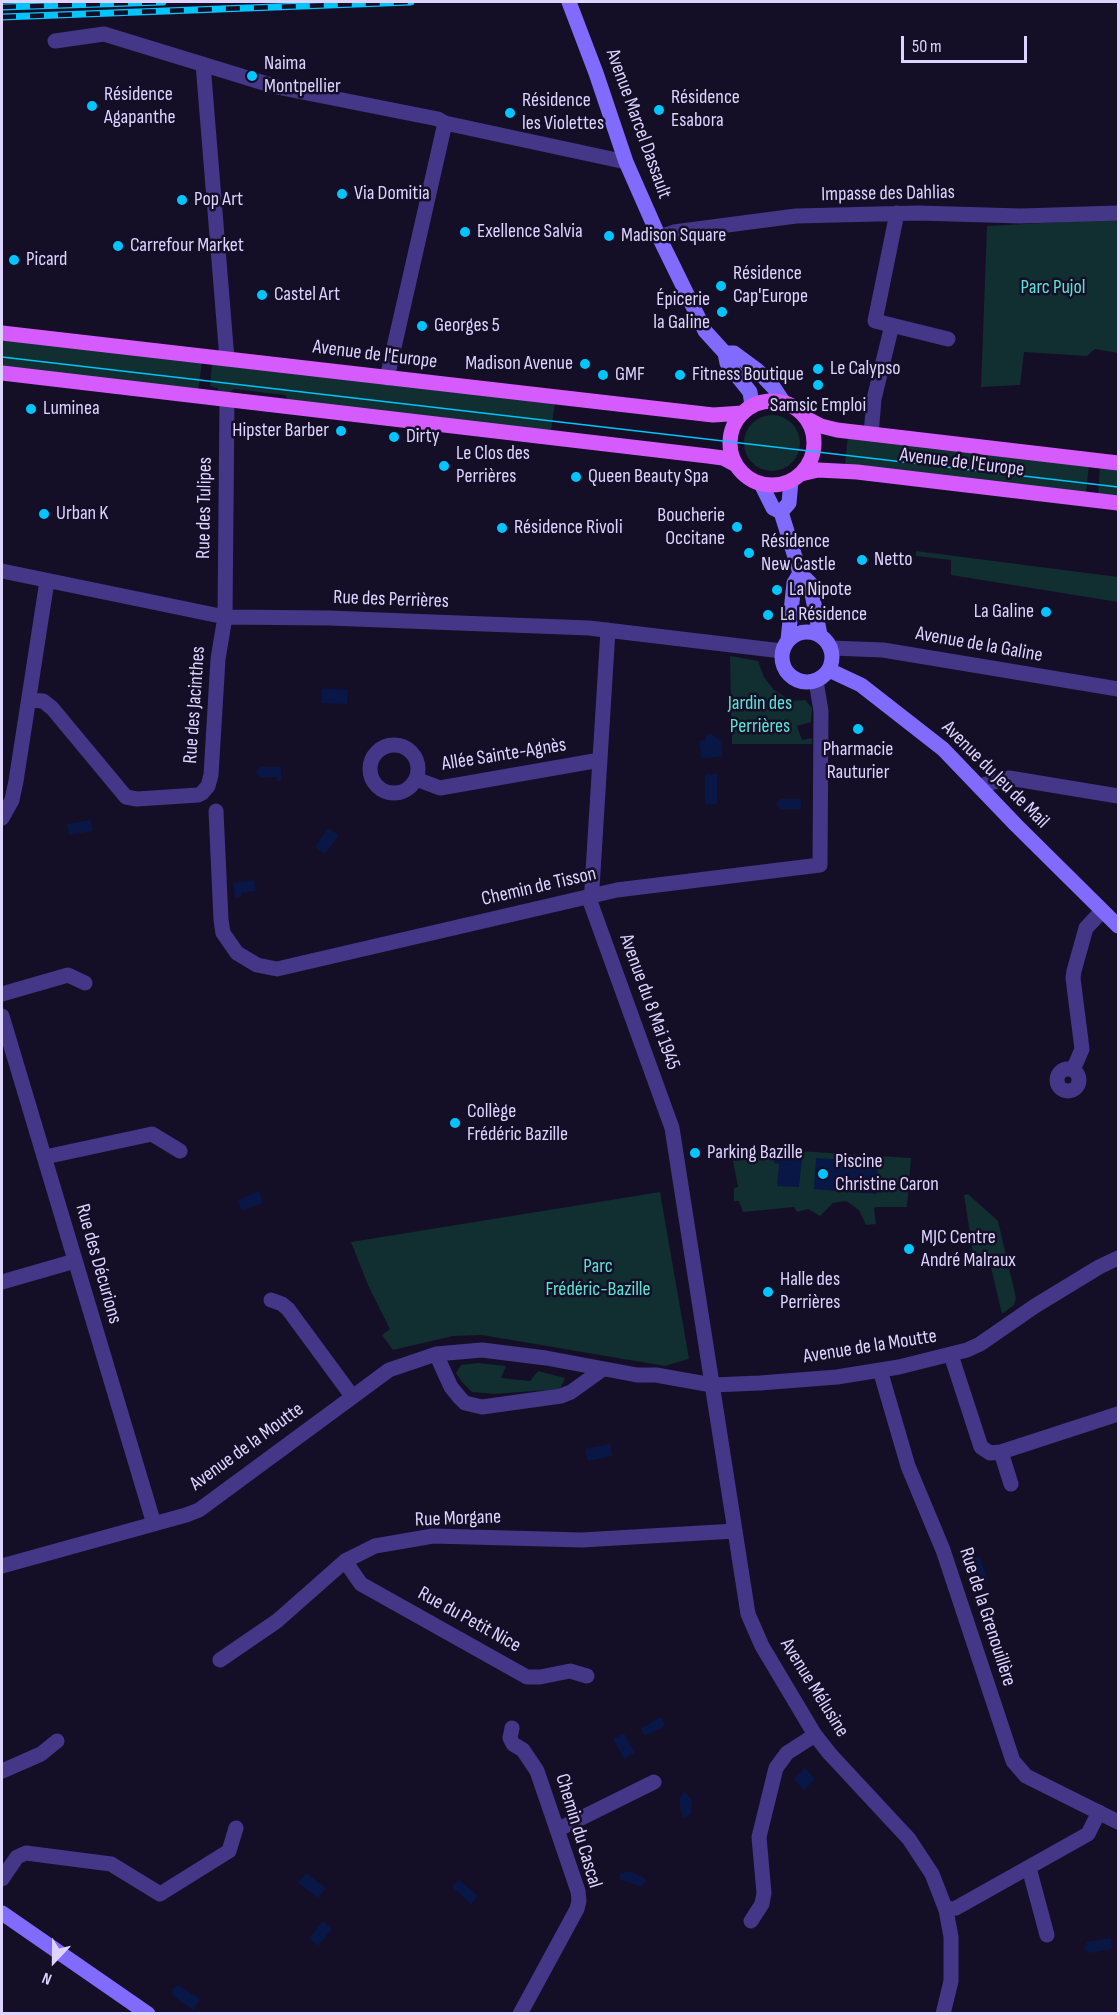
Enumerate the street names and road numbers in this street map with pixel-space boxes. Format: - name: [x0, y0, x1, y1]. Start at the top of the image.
- street label: Avenue Marcel Dassault: [600, 46, 676, 202]
- street label: Impasse des Dahlias: [821, 181, 955, 207]
- street label: Avenue de l'Europe: [311, 335, 439, 375]
- street label: Avenue de l'Europe: [898, 443, 1026, 483]
- street label: Rue des Tulipes: [192, 457, 218, 559]
- street label: Rue des Perrières: [333, 586, 449, 614]
- street label: Avenue de la Galine: [914, 622, 1044, 668]
- street label: Rue des Jacinthes: [179, 645, 211, 765]
- street label: Avenue du Jeu de Mail: [936, 716, 1054, 834]
- street label: Allée Sainte-Agnès: [440, 733, 568, 777]
- street label: Chemin de Tisson: [479, 862, 599, 912]
- street label: Avenue du 8 Mai 1945: [613, 931, 685, 1073]
- street label: Rue des Décurions: [69, 1201, 127, 1327]
- street label: Avenue de la Moutte: [802, 1325, 938, 1369]
- street label: Avenue de la Moutte: [185, 1398, 309, 1496]
- street label: Rue Morgane: [414, 1506, 502, 1532]
- street label: Rue de la Grenouillère: [953, 1545, 1021, 1689]
- street label: Rue du Petit Nice: [413, 1582, 525, 1658]
- street label: Avenue Mélusine: [774, 1634, 854, 1742]
- street label: Chemin du Cascal: [549, 1771, 607, 1891]

